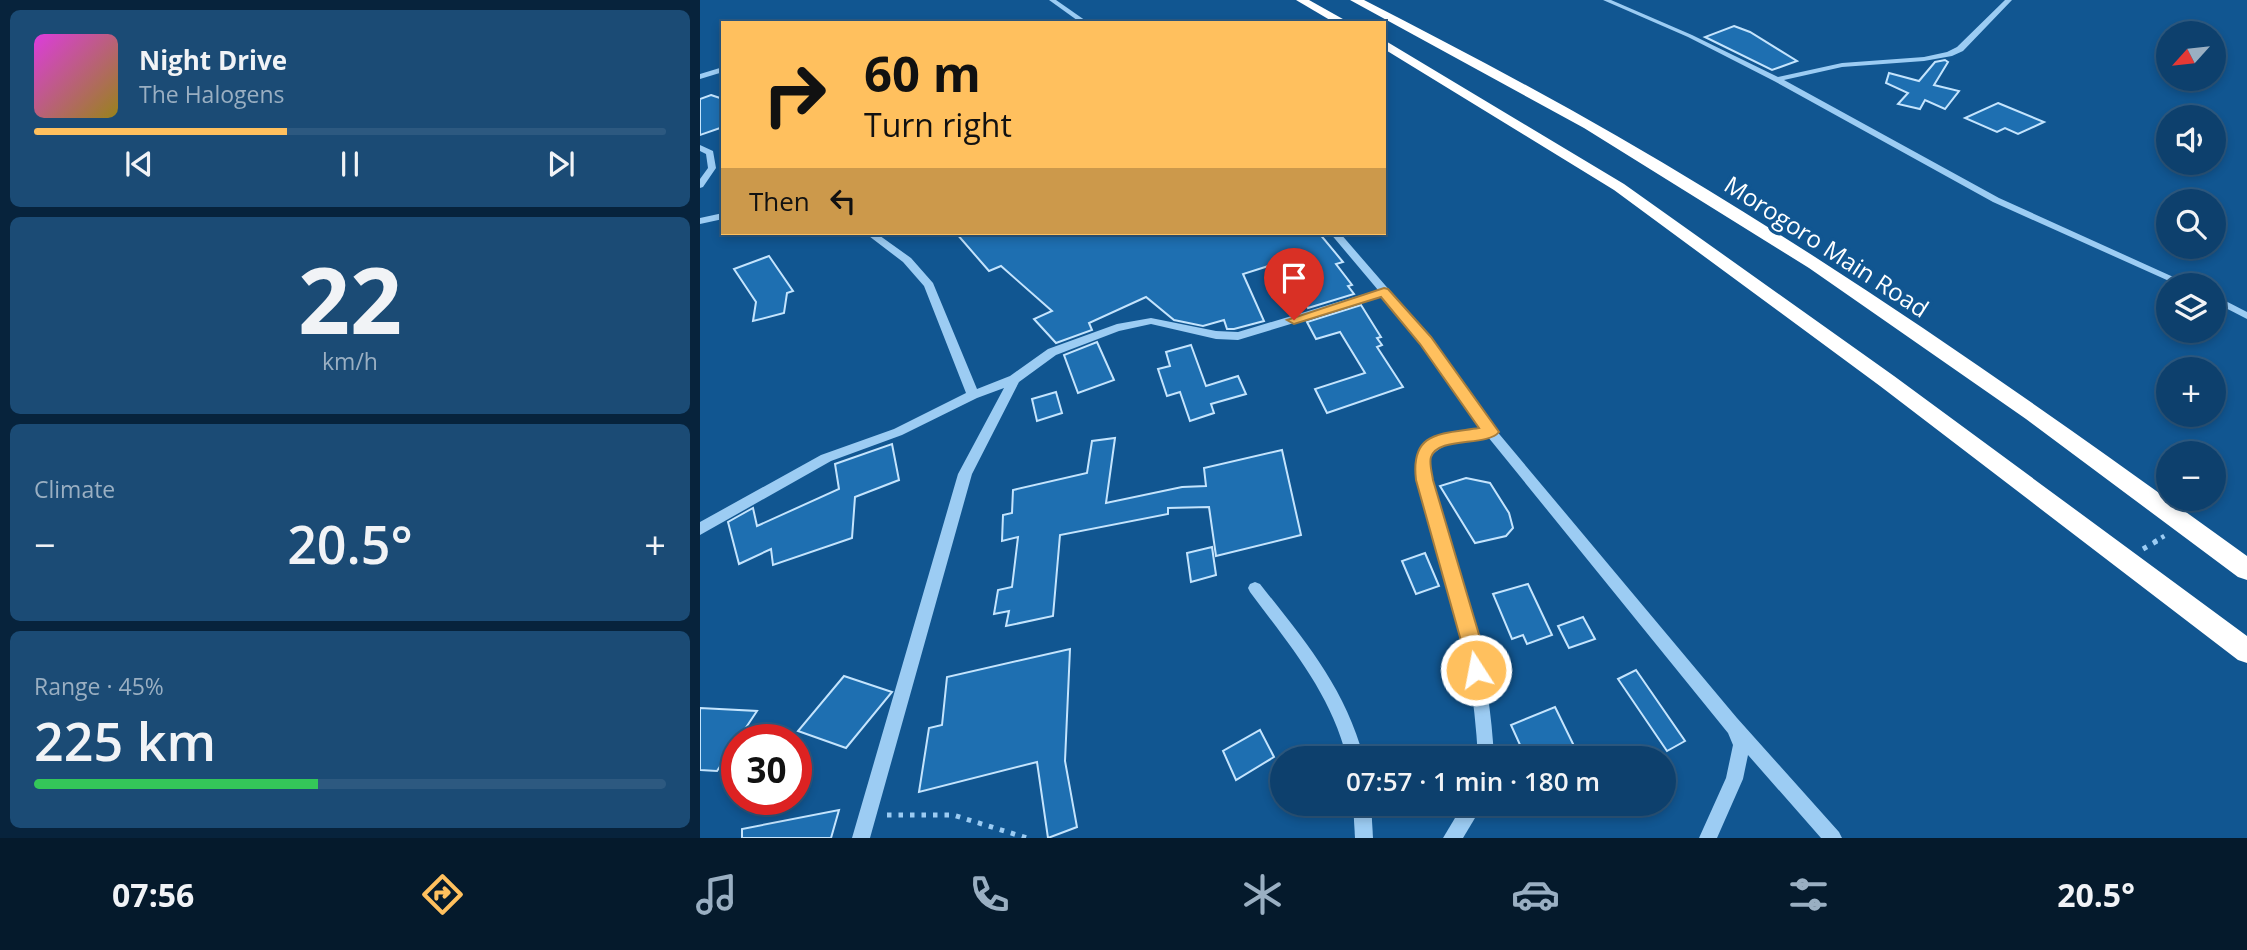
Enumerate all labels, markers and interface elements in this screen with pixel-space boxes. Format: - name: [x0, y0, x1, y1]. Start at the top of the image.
- north arrow: [2156, 21, 2226, 91]
- map controls: [2156, 21, 2226, 511]
- text: 60 m: [864, 40, 981, 106]
- text: Night Drive: [139, 42, 287, 78]
- icon: right: [749, 49, 840, 140]
- text: The Halogens: [139, 78, 285, 110]
- text: Turn right: [864, 103, 1012, 146]
- button: sound: [2156, 105, 2226, 175]
- icon: previous: [120, 145, 158, 183]
- icon: pause: [331, 145, 369, 183]
- icon: next: [542, 145, 580, 183]
- street label: Morogoro Main Road: [1718, 168, 1936, 324]
- icon: left: [824, 182, 862, 220]
- text: Then: [749, 183, 810, 219]
- button: search: [2156, 189, 2226, 259]
- text: 22: [298, 237, 402, 361]
- pin: [1264, 248, 1324, 320]
- icon: arrive: [1275, 259, 1313, 297]
- button: layers: [2156, 273, 2226, 343]
- text: km/h: [322, 345, 378, 377]
- button: +: [2156, 357, 2226, 427]
- button: −: [2156, 441, 2226, 511]
- text: Climate: [34, 473, 115, 505]
- text: 20.5°: [287, 508, 413, 579]
- text: −: [34, 518, 56, 570]
- text: +: [644, 518, 666, 570]
- position arrow: [1439, 633, 1513, 707]
- text: Range · 45%: [34, 670, 164, 702]
- text: 225 km: [34, 705, 216, 776]
- speed limit sign: 30: [721, 724, 812, 815]
- text: 07:57 · 1 min · 180 m: [1346, 763, 1600, 799]
- icon: directions: [418, 870, 467, 919]
- icon: music: [692, 870, 741, 919]
- icon: phone: [965, 870, 1014, 919]
- icon: climate: [1238, 870, 1287, 919]
- icon: car: [1511, 870, 1560, 919]
- icon: filters: [1784, 870, 1833, 919]
- text: 07:56: [112, 873, 194, 916]
- text: 20.5°: [2057, 873, 2135, 916]

